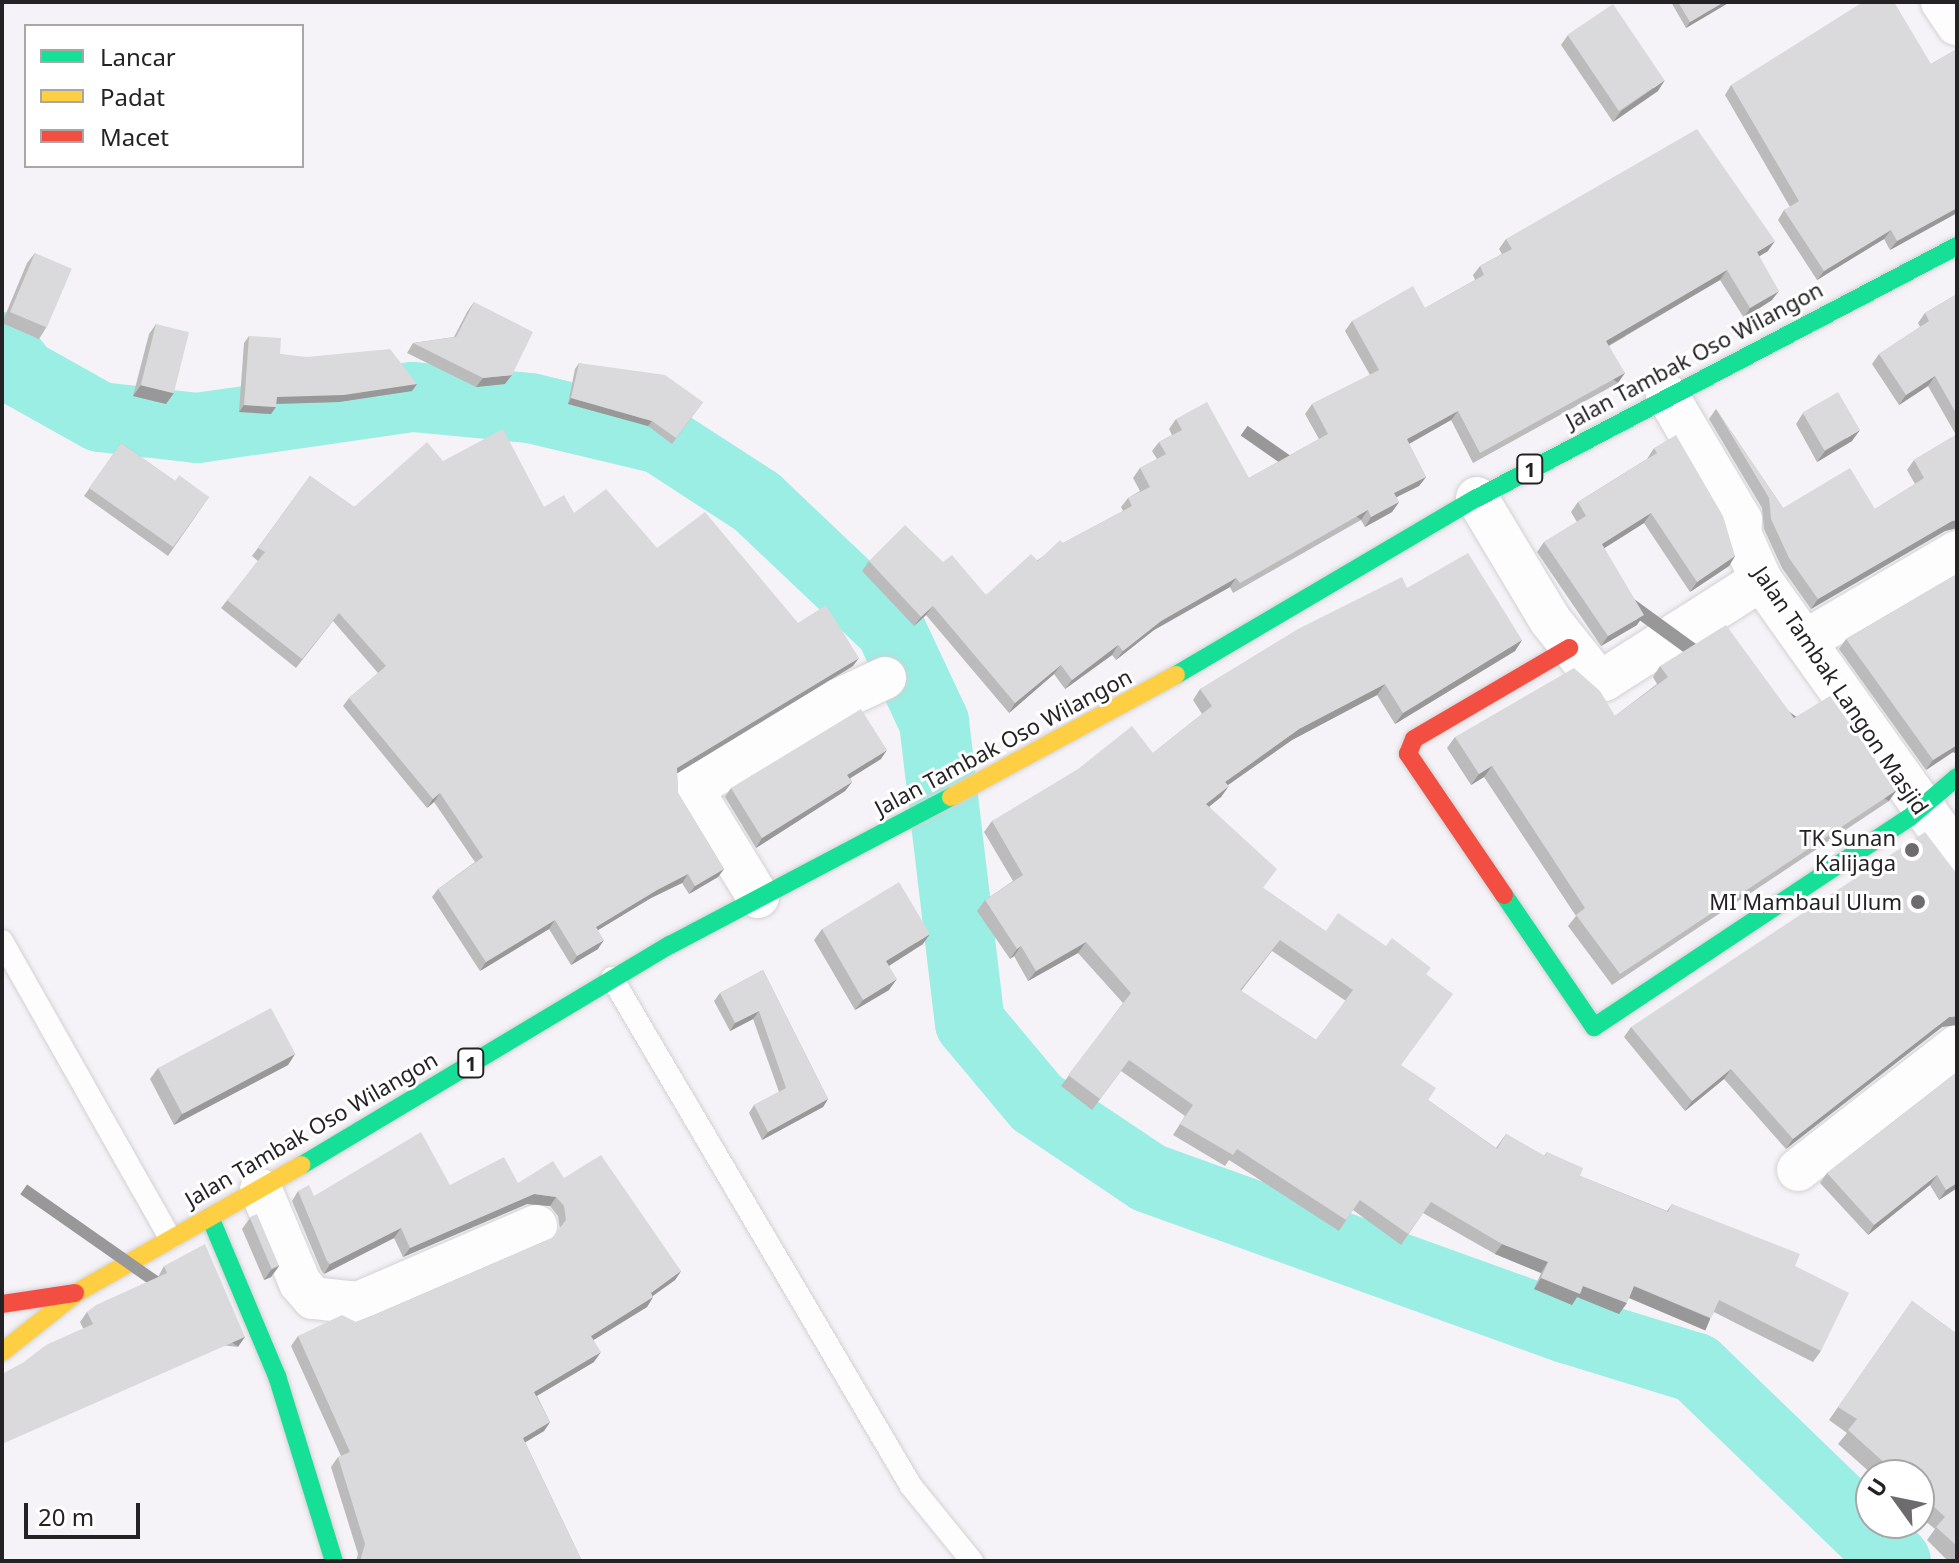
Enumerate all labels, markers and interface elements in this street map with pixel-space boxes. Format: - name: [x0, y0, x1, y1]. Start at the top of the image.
- legend: [24, 24, 304, 168]
- text: Lancar: [100, 40, 176, 73]
- text: Padat: [100, 80, 165, 113]
- text: Macet: [100, 120, 169, 153]
- street label: Jalan Tambak Oso Wilangon: [1561, 276, 1827, 434]
- road number: 1: [1516, 453, 1544, 485]
- street label: Jalan Tambak Langon Masjid: [1748, 561, 1934, 819]
- street label: Jalan Tambak Oso Wilangon: [870, 663, 1136, 821]
- place label: TK Sunan Kalijaga: [1799, 824, 1896, 876]
- marker: TK Sunan Kalijaga: [1903, 841, 1921, 859]
- place label: MI Mambaul Ulum: [1709, 889, 1902, 915]
- marker: MI Mambaul Ulum: [1909, 893, 1927, 911]
- street label: Jalan Tambak Oso Wilangon: [180, 1046, 442, 1212]
- road number: 1: [457, 1047, 485, 1079]
- north arrow: [1855, 1459, 1935, 1539]
- text: U: [1859, 1472, 1894, 1502]
- scale bar: [28, 1487, 144, 1537]
- text: 20 m: [38, 1500, 94, 1533]

